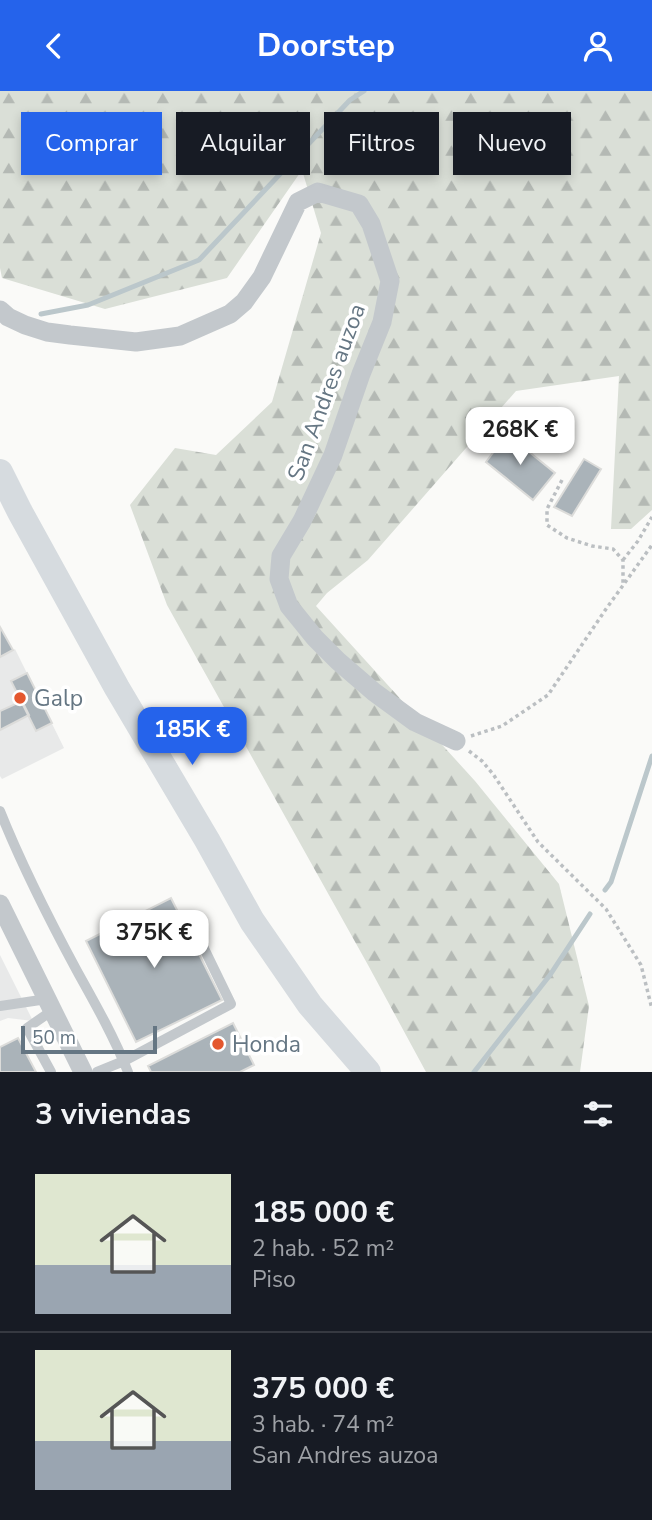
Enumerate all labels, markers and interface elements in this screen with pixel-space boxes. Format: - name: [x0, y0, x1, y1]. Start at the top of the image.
- text: Doorstep: [257, 24, 395, 67]
- icon: back: [35, 27, 73, 65]
- icon: person: [579, 27, 617, 65]
- chip: Comprar: [21, 112, 162, 175]
- chip: Alquilar: [176, 112, 310, 175]
- chip: Filtros: [324, 112, 439, 175]
- chip: Nuevo: [453, 112, 571, 175]
- street label: San Andres auzoa: [280, 299, 373, 485]
- pin: 268K €: [463, 407, 577, 467]
- text: 268K €: [482, 414, 558, 445]
- place label: Galp: [34, 683, 83, 714]
- marker: Galp: [12, 690, 28, 706]
- pin: 185K €: [135, 707, 249, 767]
- text: 185K €: [154, 714, 230, 745]
- pin: 375K €: [97, 911, 211, 970]
- text: 375K €: [116, 917, 192, 948]
- scale bar: [21, 1023, 158, 1055]
- text: 50 m: [32, 1025, 76, 1051]
- place label: Honda: [232, 1029, 301, 1060]
- marker: Honda: [210, 1036, 226, 1052]
- text: 3 viviendas: [35, 1094, 191, 1135]
- icon: filters: [579, 1095, 617, 1133]
- text: 185 000 €: [252, 1192, 394, 1233]
- icon: home: [91, 1202, 175, 1286]
- text: 2 hab. · 52 m²: [252, 1233, 394, 1264]
- text: Piso: [252, 1264, 296, 1295]
- text: 375 000 €: [252, 1368, 394, 1409]
- icon: home: [91, 1378, 175, 1462]
- text: 3 hab. · 74 m²: [252, 1409, 394, 1440]
- text: San Andres auzoa: [252, 1440, 438, 1471]

